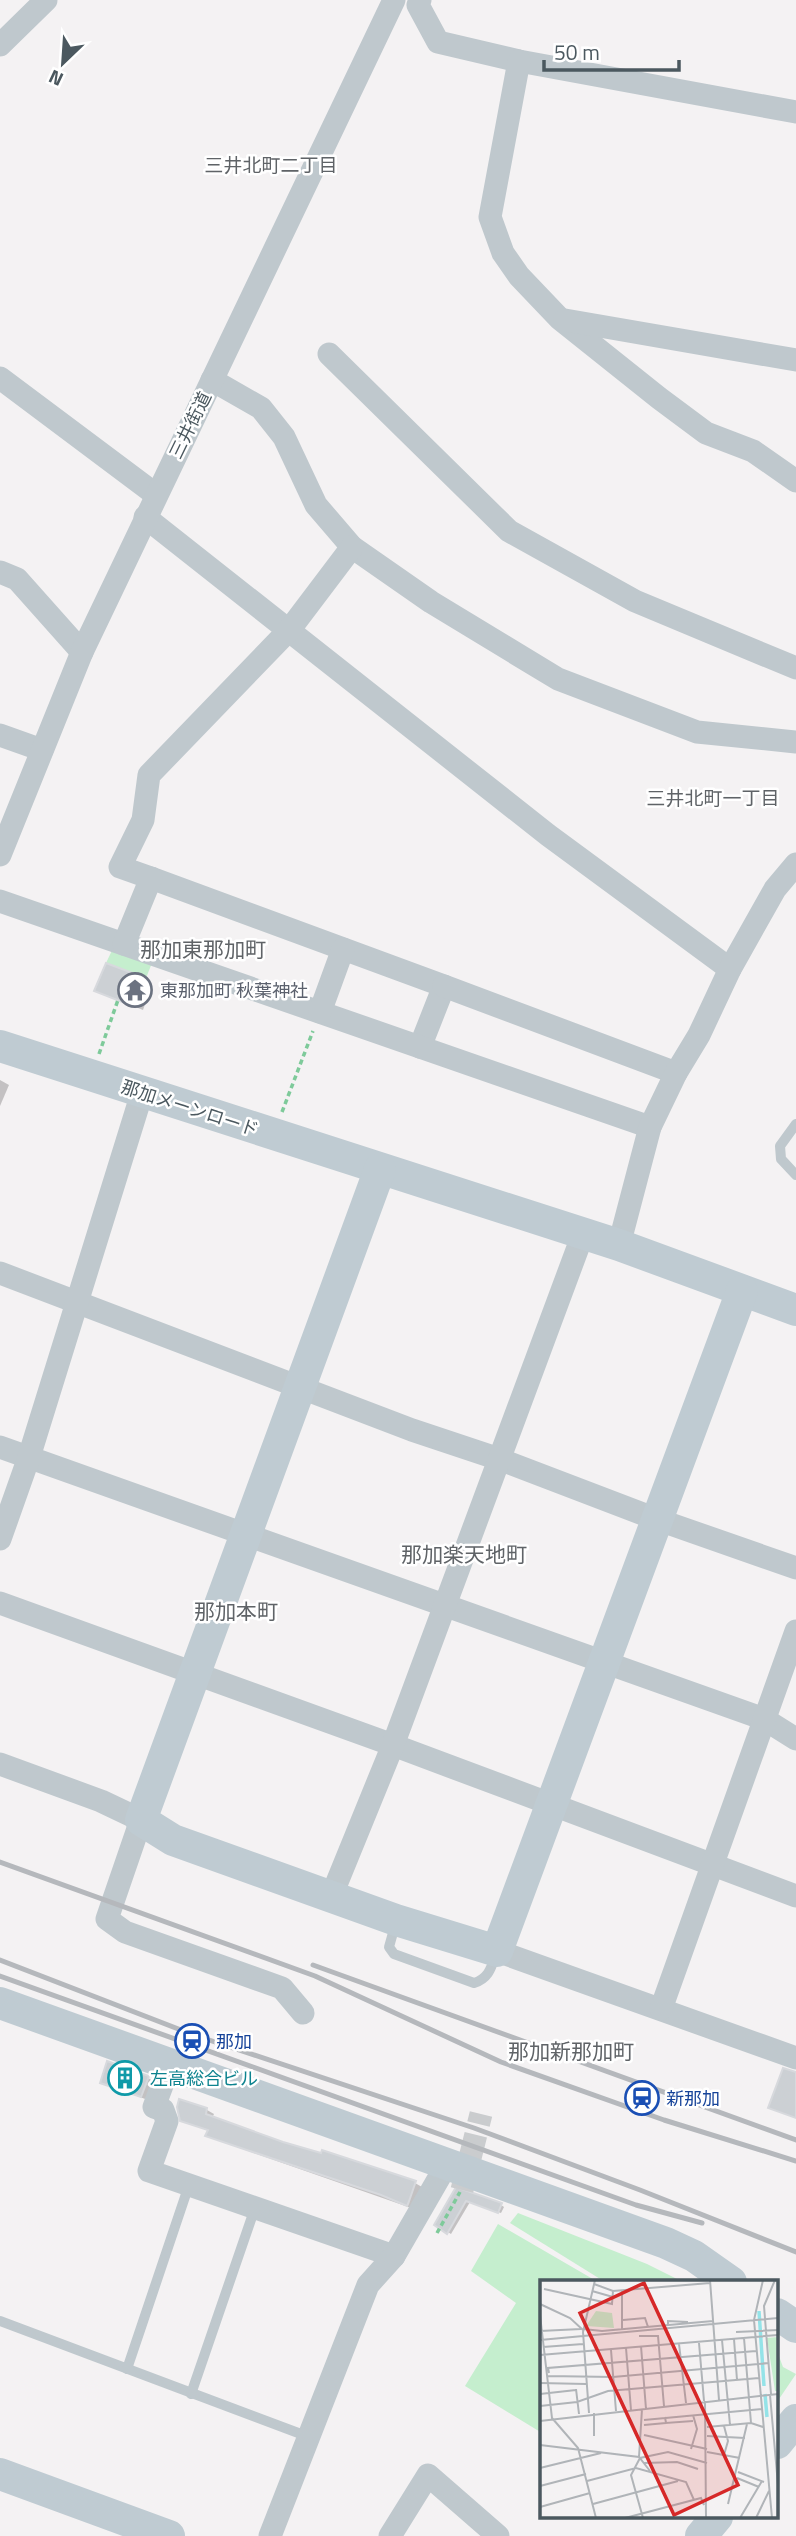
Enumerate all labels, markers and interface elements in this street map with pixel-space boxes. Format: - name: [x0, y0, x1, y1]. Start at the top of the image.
- north arrow: [28, 28, 98, 98]
- scale bar: [544, 28, 679, 72]
- text: 50 m: [554, 36, 600, 68]
- text: N: [44, 63, 68, 95]
- district label: 三井北町二丁目: [204, 150, 338, 179]
- street label: 三井街道: [162, 387, 218, 463]
- district label: 三井北町一丁目: [646, 783, 780, 812]
- district label: 那加東那加町: [140, 933, 266, 965]
- temple icon: 東那加町 秋葉神社: [116, 971, 154, 1009]
- place label: 東那加町 秋葉神社: [160, 977, 308, 1004]
- street label: 那加メーンロード: [118, 1073, 262, 1143]
- district label: 那加楽天地町: [401, 1538, 527, 1570]
- district label: 那加本町: [194, 1595, 278, 1627]
- station icon: 那加: [173, 2022, 211, 2060]
- place label: 那加: [216, 2028, 252, 2055]
- district label: 那加新那加町: [508, 2035, 634, 2067]
- building icon: 左高総合ビル: [106, 2059, 144, 2097]
- place label: 左高総合ビル: [150, 2065, 258, 2092]
- station icon: 新那加: [623, 2079, 661, 2117]
- place label: 新那加: [666, 2085, 720, 2112]
- inset map: [540, 2280, 778, 2518]

